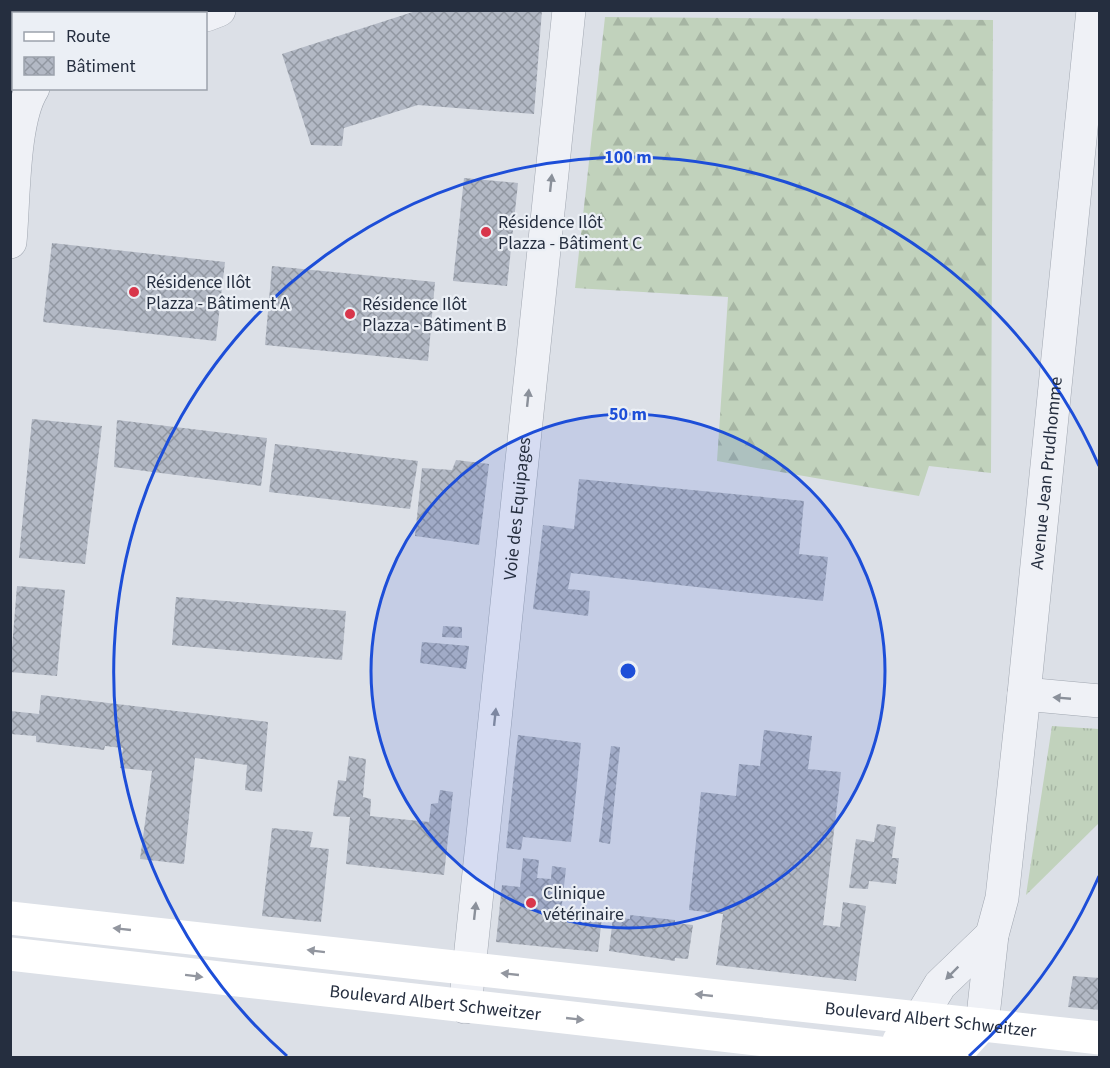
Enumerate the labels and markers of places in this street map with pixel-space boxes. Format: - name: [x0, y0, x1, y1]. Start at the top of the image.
- place label: Résidence Ilôt Plazza - Bâtiment C: [498, 210, 642, 256]
- marker: Résidence Ilôt Plazza - Bâtiment C: [479, 225, 493, 239]
- place label: Résidence Ilôt Plazza - Bâtiment A: [146, 270, 290, 316]
- marker: Résidence Ilôt Plazza - Bâtiment A: [127, 285, 141, 299]
- place label: Résidence Ilôt Plazza - Bâtiment B: [362, 292, 507, 338]
- marker: Résidence Ilôt Plazza - Bâtiment B: [343, 307, 357, 321]
- centre of rings: [618, 661, 638, 681]
- place label: Clinique vétérinaire: [543, 881, 624, 927]
- marker: Clinique vétérinaire: [524, 896, 538, 910]

